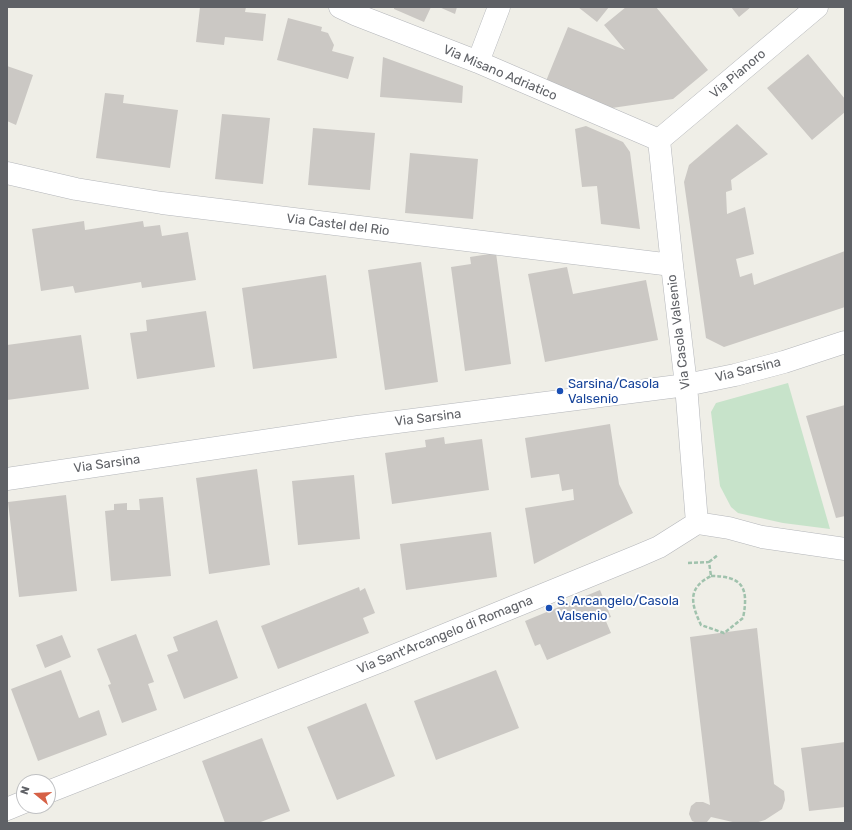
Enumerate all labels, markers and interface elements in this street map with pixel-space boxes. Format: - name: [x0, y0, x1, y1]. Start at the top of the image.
- street label: Via Misano Adriatico: [441, 42, 559, 104]
- street label: Via Pianoro: [707, 46, 769, 102]
- street label: Via Castel del Rio: [286, 211, 390, 239]
- street label: Via Casola Valsenio: [664, 274, 694, 390]
- street label: Via Sarsina: [714, 354, 782, 386]
- place label: Sarsina/Casola Valsenio: [568, 376, 659, 407]
- marker: Sarsina/Casola Valsenio: [555, 386, 565, 396]
- street label: Via Sarsina: [394, 406, 462, 430]
- street label: Via Sarsina: [73, 452, 141, 476]
- street label: Via Sant'Arcangelo di Romagna: [355, 593, 535, 677]
- place label: S. Arcangelo/Casola Valsenio: [557, 593, 679, 624]
- marker: S. Arcangelo/Casola Valsenio: [544, 603, 554, 613]
- north arrow: [16, 774, 56, 814]
- text: N: [18, 785, 32, 796]

